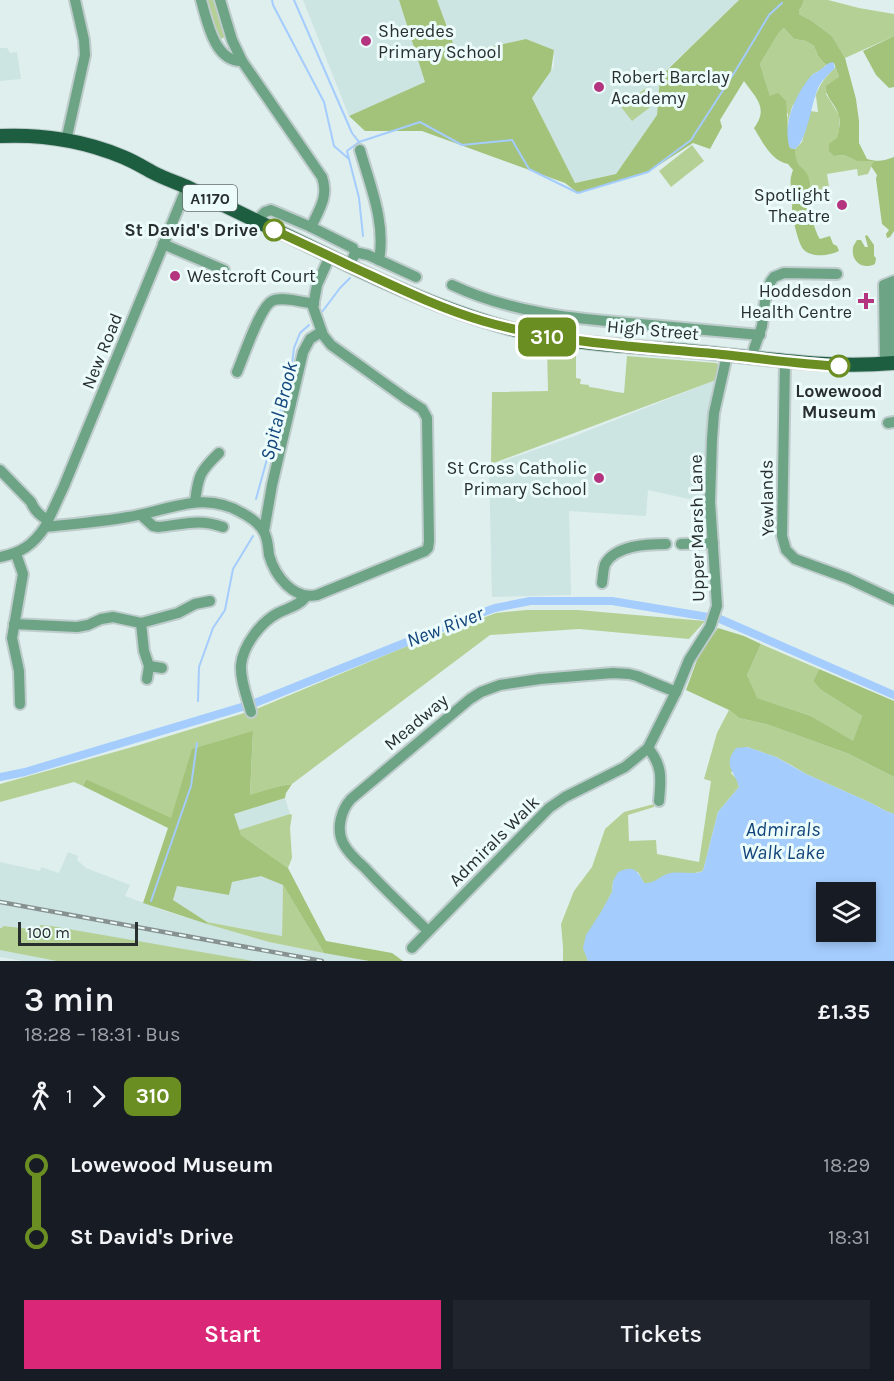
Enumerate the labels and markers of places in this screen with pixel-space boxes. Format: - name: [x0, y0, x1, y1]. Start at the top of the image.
- place label: Sheredes Primary School: [378, 20, 502, 63]
- marker: Sheredes Primary School: [359, 34, 373, 48]
- place label: Robert Barclay Academy: [611, 66, 730, 109]
- marker: Robert Barclay Academy: [592, 80, 606, 94]
- place label: Spotlight Theatre: [754, 184, 830, 227]
- marker: Spotlight Theatre: [835, 198, 849, 212]
- place label: St David's Drive: [124, 219, 258, 241]
- marker: St David's Drive: [263, 219, 285, 241]
- place label: Westcroft Court: [187, 265, 316, 287]
- marker: Westcroft Court: [168, 269, 182, 283]
- place label: Hoddesdon Health Centre: [740, 280, 852, 323]
- marker: Hoddesdon Health Centre: [857, 292, 875, 310]
- marker: Lowewood Museum: [828, 355, 850, 377]
- place label: Lowewood Museum: [795, 380, 883, 423]
- place label: St Cross Catholic Primary School: [446, 457, 587, 500]
- marker: St Cross Catholic Primary School: [592, 471, 606, 485]

